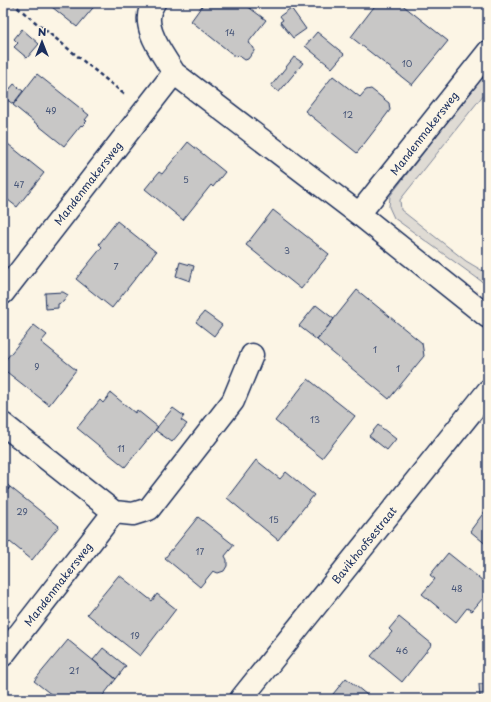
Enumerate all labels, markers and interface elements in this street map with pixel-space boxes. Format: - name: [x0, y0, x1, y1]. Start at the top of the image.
- north arrow: [22, 22, 62, 62]
- text: N: [38, 23, 47, 40]
- house number: 14: [225, 25, 235, 39]
- house number: 10: [402, 56, 413, 70]
- street label: Mandenmakersweg: [386, 87, 462, 179]
- house number: 49: [45, 103, 57, 117]
- house number: 12: [343, 107, 353, 121]
- street label: Mandenmakersweg: [50, 137, 126, 229]
- house number: 5: [183, 172, 189, 186]
- house number: 47: [14, 177, 24, 191]
- house number: 3: [284, 243, 290, 257]
- house number: 7: [113, 259, 119, 273]
- house number: 1: [373, 342, 377, 356]
- house number: 9: [34, 359, 40, 373]
- house number: 1: [396, 361, 400, 375]
- house number: 13: [310, 412, 320, 426]
- house number: 11: [117, 441, 125, 455]
- street label: Bavikhoofsestraat: [327, 502, 401, 587]
- house number: 29: [16, 504, 28, 518]
- house number: 15: [269, 512, 279, 526]
- street label: Mandenmakersweg: [20, 538, 96, 630]
- house number: 17: [196, 544, 205, 558]
- house number: 48: [451, 581, 463, 595]
- house number: 19: [130, 628, 140, 642]
- house number: 46: [396, 643, 408, 657]
- house number: 21: [69, 663, 79, 677]

